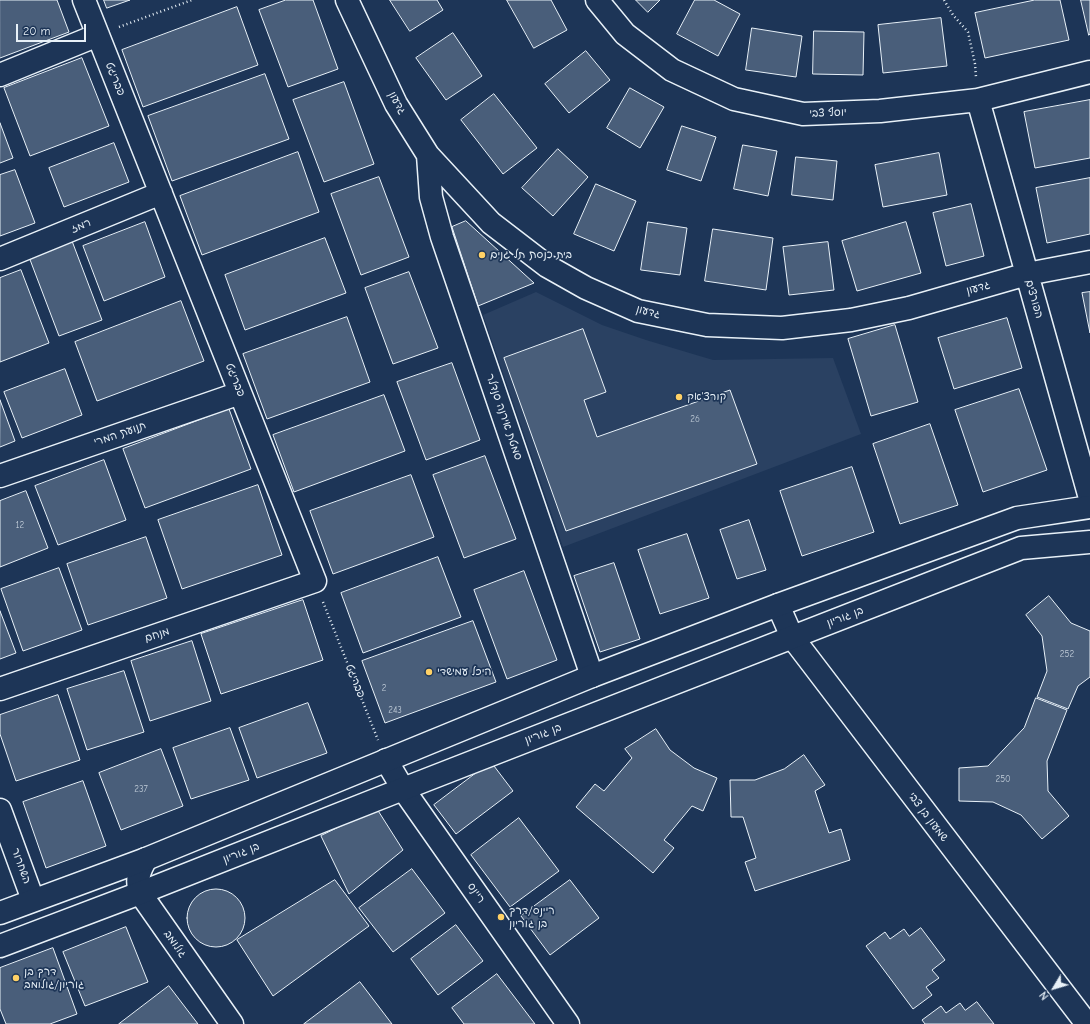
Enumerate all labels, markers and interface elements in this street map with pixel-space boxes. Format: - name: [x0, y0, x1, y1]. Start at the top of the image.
- scale bar: [18, 16, 88, 42]
- text: 20 m: [23, 24, 51, 38]
- street label: פבריגט: [102, 60, 128, 98]
- street label: גדעון: [385, 89, 409, 117]
- street label: יוסף צבי: [809, 106, 847, 120]
- street label: רמז: [69, 216, 93, 236]
- place label: בית כנסת תל גנים: [490, 248, 572, 262]
- marker: בית כנסת תל גנים: [477, 250, 487, 260]
- street label: גדעון: [964, 278, 992, 298]
- street label: הפורצים: [1022, 278, 1046, 320]
- street label: גדעון: [635, 303, 661, 321]
- street label: פבריגט: [222, 361, 248, 399]
- street label: סמטת אירנה סנדלר: [483, 372, 525, 462]
- place label: קורצ'אק: [687, 390, 726, 404]
- marker: קורצ'אק: [674, 392, 684, 402]
- house number: 26: [690, 414, 700, 424]
- street label: תנועת המרי: [92, 419, 148, 449]
- house number: 12: [16, 520, 24, 530]
- street label: בן גוריון: [825, 604, 865, 630]
- street label: מנחם: [143, 625, 171, 645]
- house number: 252: [1060, 649, 1074, 659]
- street label: פבריגט: [342, 662, 368, 700]
- place label: היכל עמישדי: [437, 665, 491, 679]
- marker: היכל עמישדי: [424, 667, 434, 677]
- house number: 2: [382, 683, 386, 693]
- house number: 243: [388, 705, 402, 715]
- street label: בן גוריון: [523, 721, 563, 747]
- house number: 250: [995, 774, 1011, 784]
- house number: 237: [134, 784, 148, 794]
- street label: שמעון בן צבי: [905, 790, 951, 844]
- street label: בן גוריון: [221, 840, 261, 866]
- street label: השחרור: [8, 846, 34, 886]
- street label: ריינס: [464, 880, 488, 906]
- place label: ריינס/דרך בן גוריון: [509, 904, 555, 930]
- marker: ריינס/דרך בן גוריון: [496, 912, 506, 922]
- street label: גולומב: [161, 928, 189, 960]
- place label: דרך בן גוריון/גולומב: [24, 965, 84, 991]
- north arrow: [1034, 968, 1074, 1008]
- marker: דרך בן גוריון/גולומב: [11, 973, 21, 983]
- text: N: [1037, 989, 1051, 1003]

